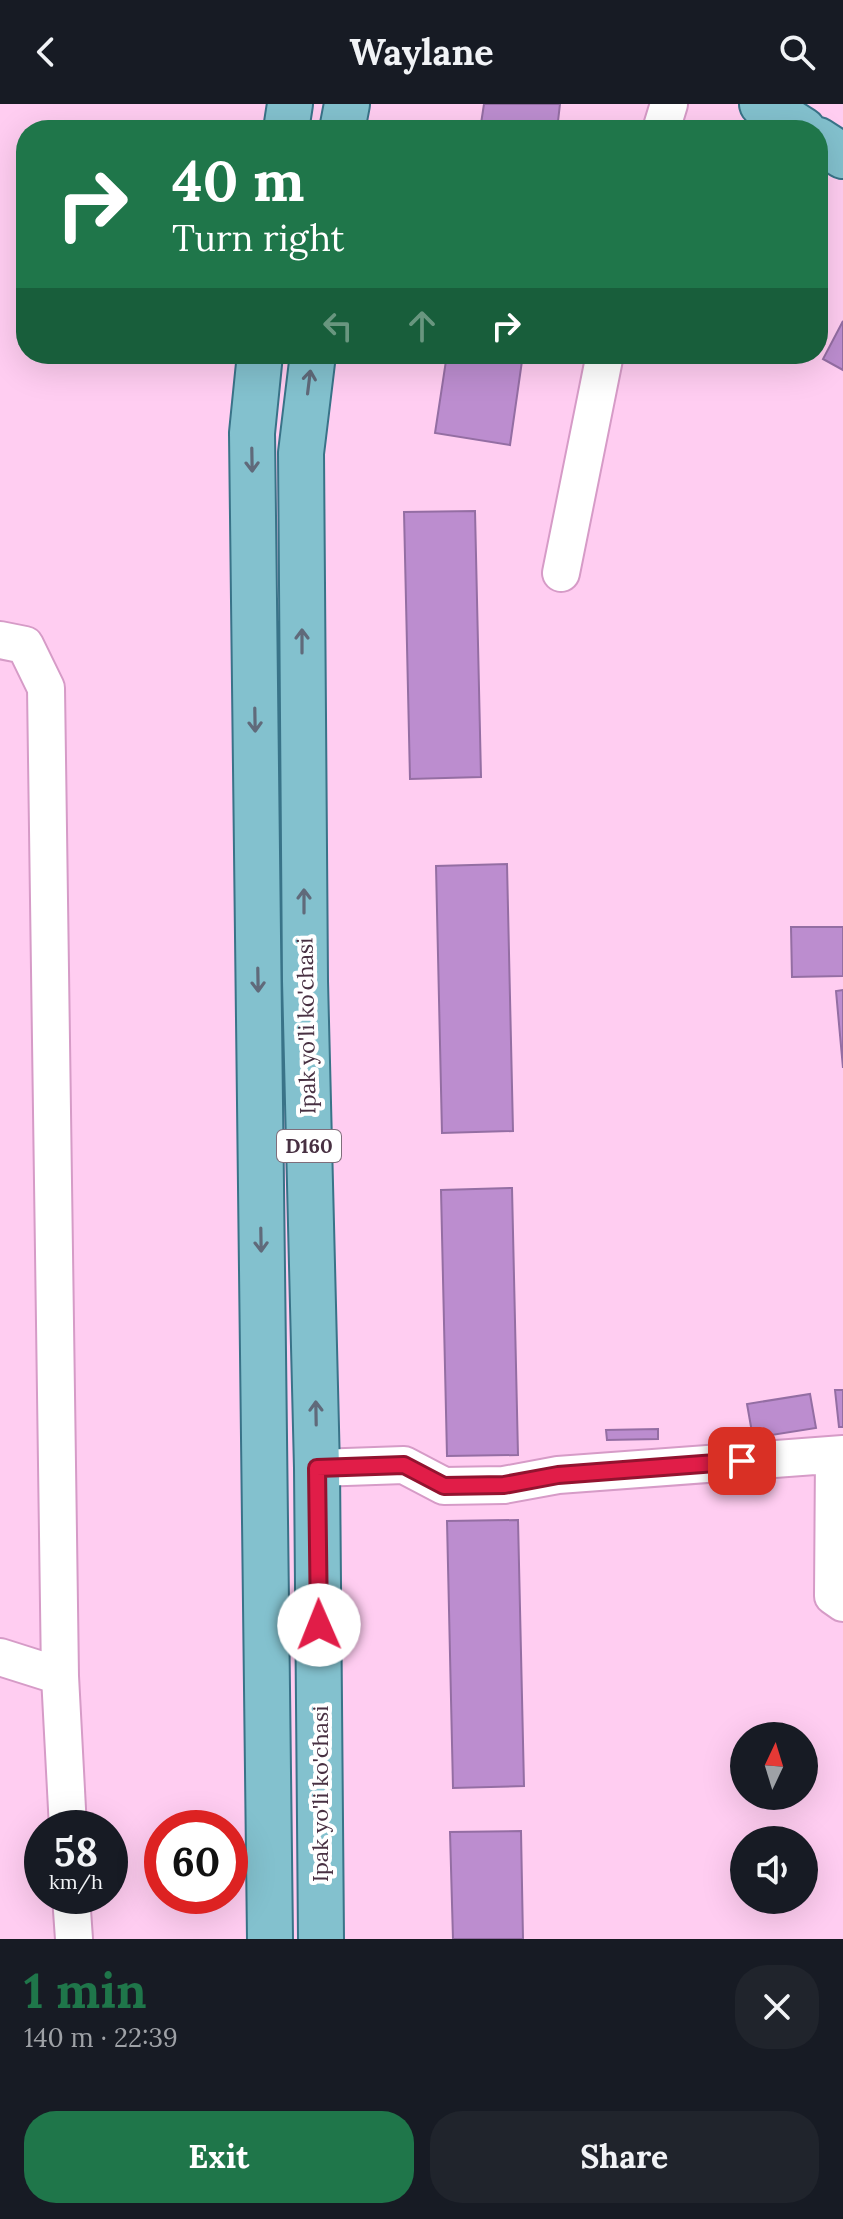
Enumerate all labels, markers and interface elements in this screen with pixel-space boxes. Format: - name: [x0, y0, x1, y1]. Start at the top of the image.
- text: Waylane: [349, 29, 494, 75]
- icon: back: [24, 30, 68, 74]
- icon: search: [775, 30, 819, 74]
- text: 40 m: [172, 145, 305, 216]
- icon: right: [40, 152, 144, 256]
- text: Turn right: [172, 215, 345, 261]
- icon: left: [316, 304, 360, 348]
- icon: ahead: [400, 304, 444, 348]
- icon: right: [484, 304, 528, 348]
- one-way arrow: [302, 369, 317, 396]
- one-way arrow: [244, 446, 260, 473]
- one-way arrow: [294, 628, 310, 655]
- one-way arrow: [247, 706, 263, 733]
- one-way arrow: [296, 888, 312, 915]
- street label: Ipak yo'li ko'chasi: [290, 937, 322, 1115]
- one-way arrow: [250, 966, 266, 993]
- road number: D160: [277, 1130, 341, 1162]
- one-way arrow: [253, 1226, 269, 1253]
- one-way arrow: [308, 1400, 324, 1427]
- pin: [708, 1427, 776, 1495]
- icon: arrive: [720, 1439, 764, 1483]
- position arrow: [277, 1583, 361, 1667]
- street label: Ipak yo'li ko'chasi: [306, 1706, 334, 1882]
- north arrow: [730, 1722, 818, 1810]
- map controls: [730, 1722, 818, 1914]
- speed limit sign: 60: [144, 1810, 248, 1914]
- text: 58: [54, 1826, 98, 1877]
- button: sound: [730, 1826, 818, 1914]
- text: km/h: [49, 1869, 103, 1894]
- text: 1 min: [24, 1960, 147, 2021]
- button: close: [735, 1965, 819, 2049]
- text: 140 m · 22:39: [24, 2021, 178, 2054]
- button: Exit: [24, 2111, 414, 2203]
- button: Share: [430, 2111, 819, 2203]

